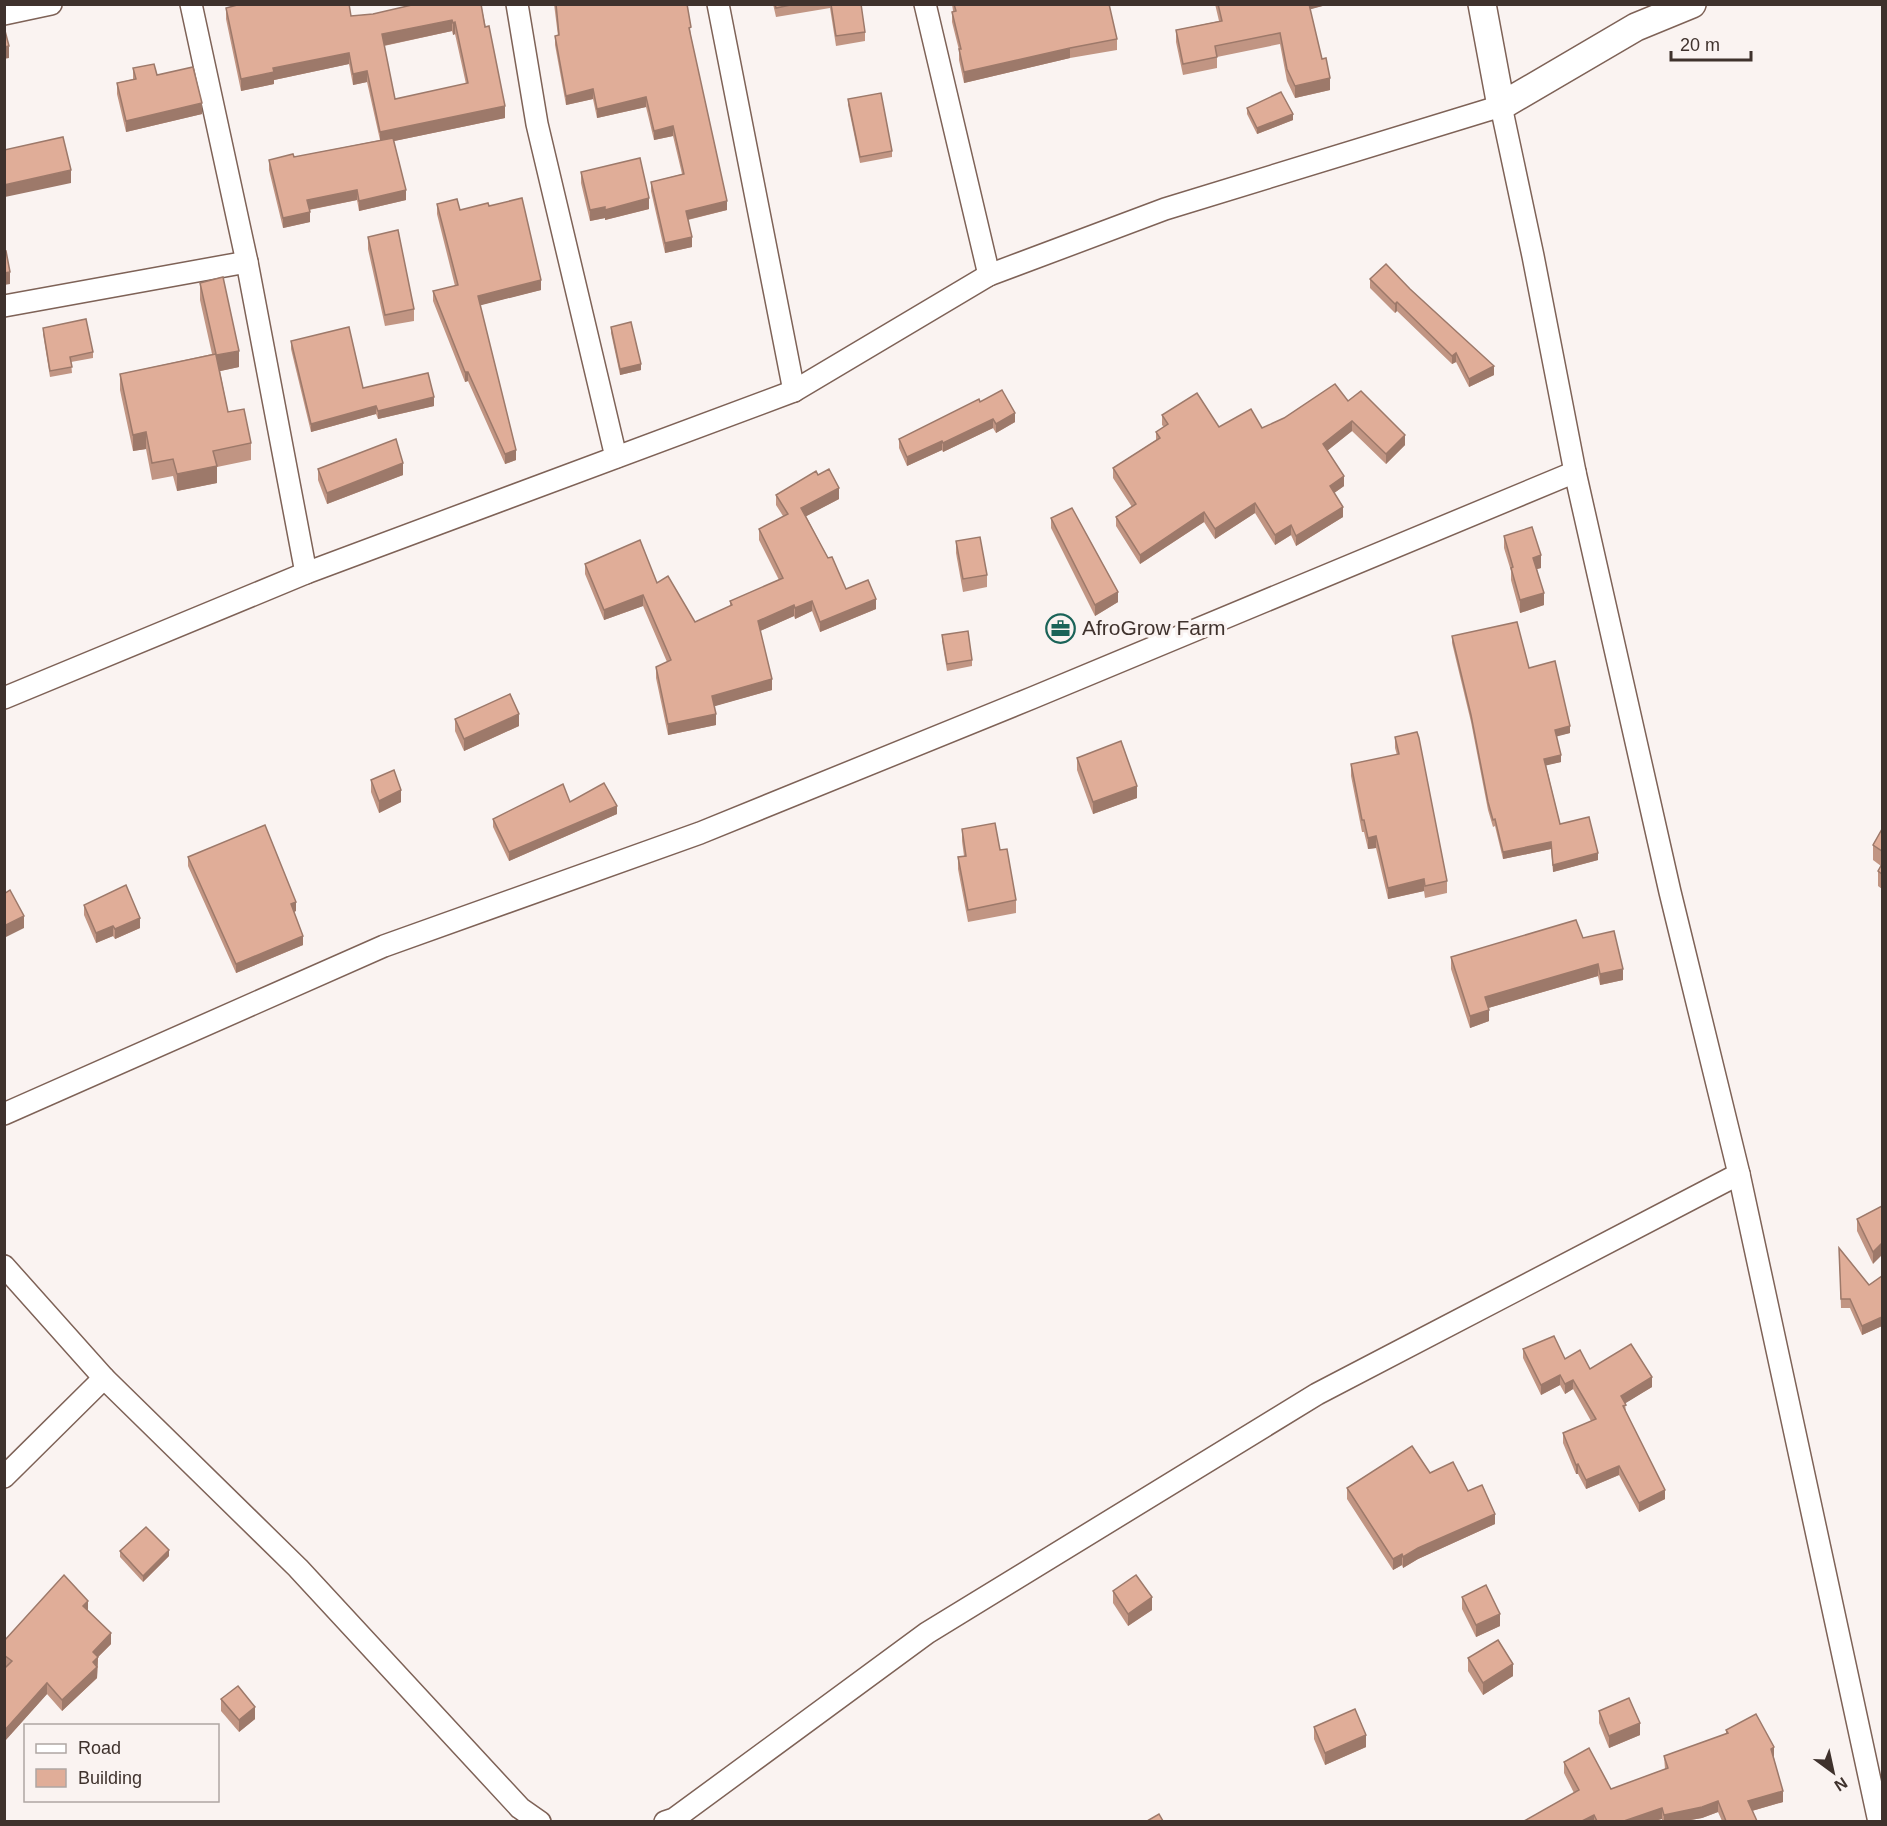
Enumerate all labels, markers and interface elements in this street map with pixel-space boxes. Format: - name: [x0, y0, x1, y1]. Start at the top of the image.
- scale bar: [1671, 24, 1750, 62]
- text: 20 m: [1680, 35, 1720, 55]
- office icon: AfroGrow Farm: [1045, 612, 1077, 644]
- place label: AfroGrow Farm: [1082, 616, 1226, 639]
- legend: [24, 1724, 219, 1802]
- text: Road: [78, 1738, 121, 1758]
- north arrow: [1803, 1742, 1863, 1802]
- text: Building: [78, 1768, 142, 1788]
- text: N: [1831, 1774, 1850, 1794]

